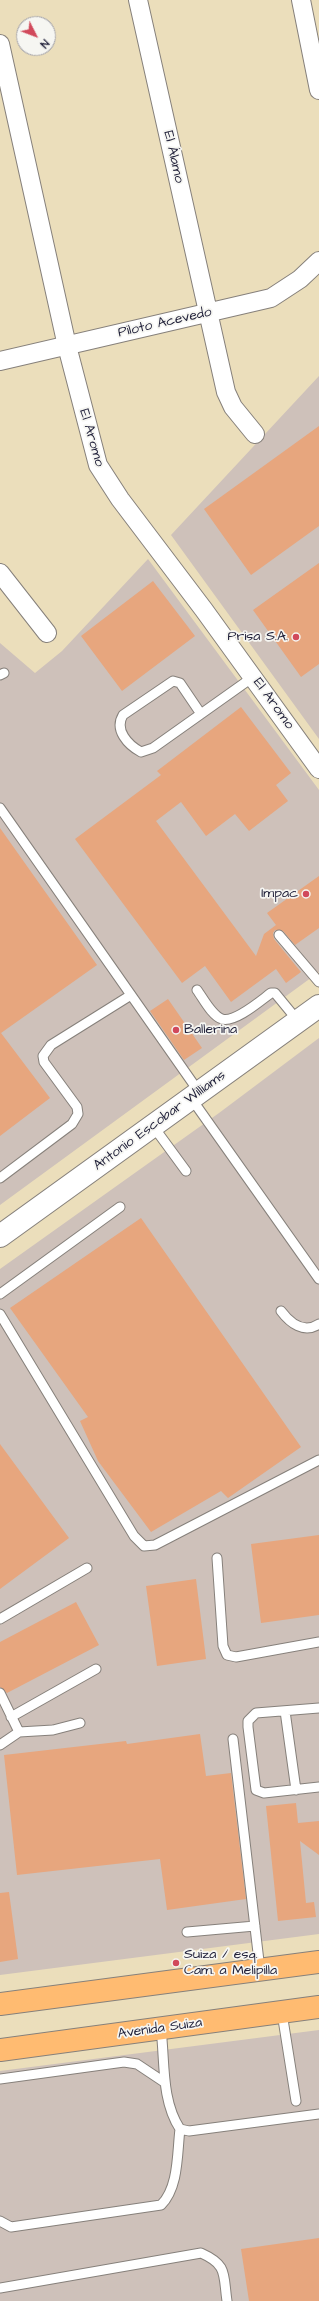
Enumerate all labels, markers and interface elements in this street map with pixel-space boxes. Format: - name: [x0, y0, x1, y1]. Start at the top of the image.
- north arrow: [16, 16, 56, 56]
- text: N: [37, 36, 52, 51]
- street label: El Álamo: [159, 129, 187, 185]
- street label: Piloto Acevedo: [117, 304, 213, 342]
- street label: El Aromo: [75, 407, 107, 469]
- place label: Prisa S.A.: [228, 629, 288, 645]
- marker: Prisa S.A.: [291, 632, 301, 642]
- street label: El Aromo: [249, 675, 297, 733]
- place label: Impac: [261, 886, 298, 902]
- marker: Impac: [301, 889, 311, 899]
- place label: Ballerina: [184, 1022, 237, 1038]
- marker: Ballerina: [171, 1025, 181, 1035]
- street label: Antonio Escobar Williams: [91, 1067, 229, 1175]
- place label: Suiza / esq. Cam. a Melipilla: [184, 1947, 277, 1980]
- marker: Suiza / esq. Cam. a Melipilla: [171, 1958, 181, 1968]
- street label: Avenida Suiza: [117, 2015, 203, 2043]

